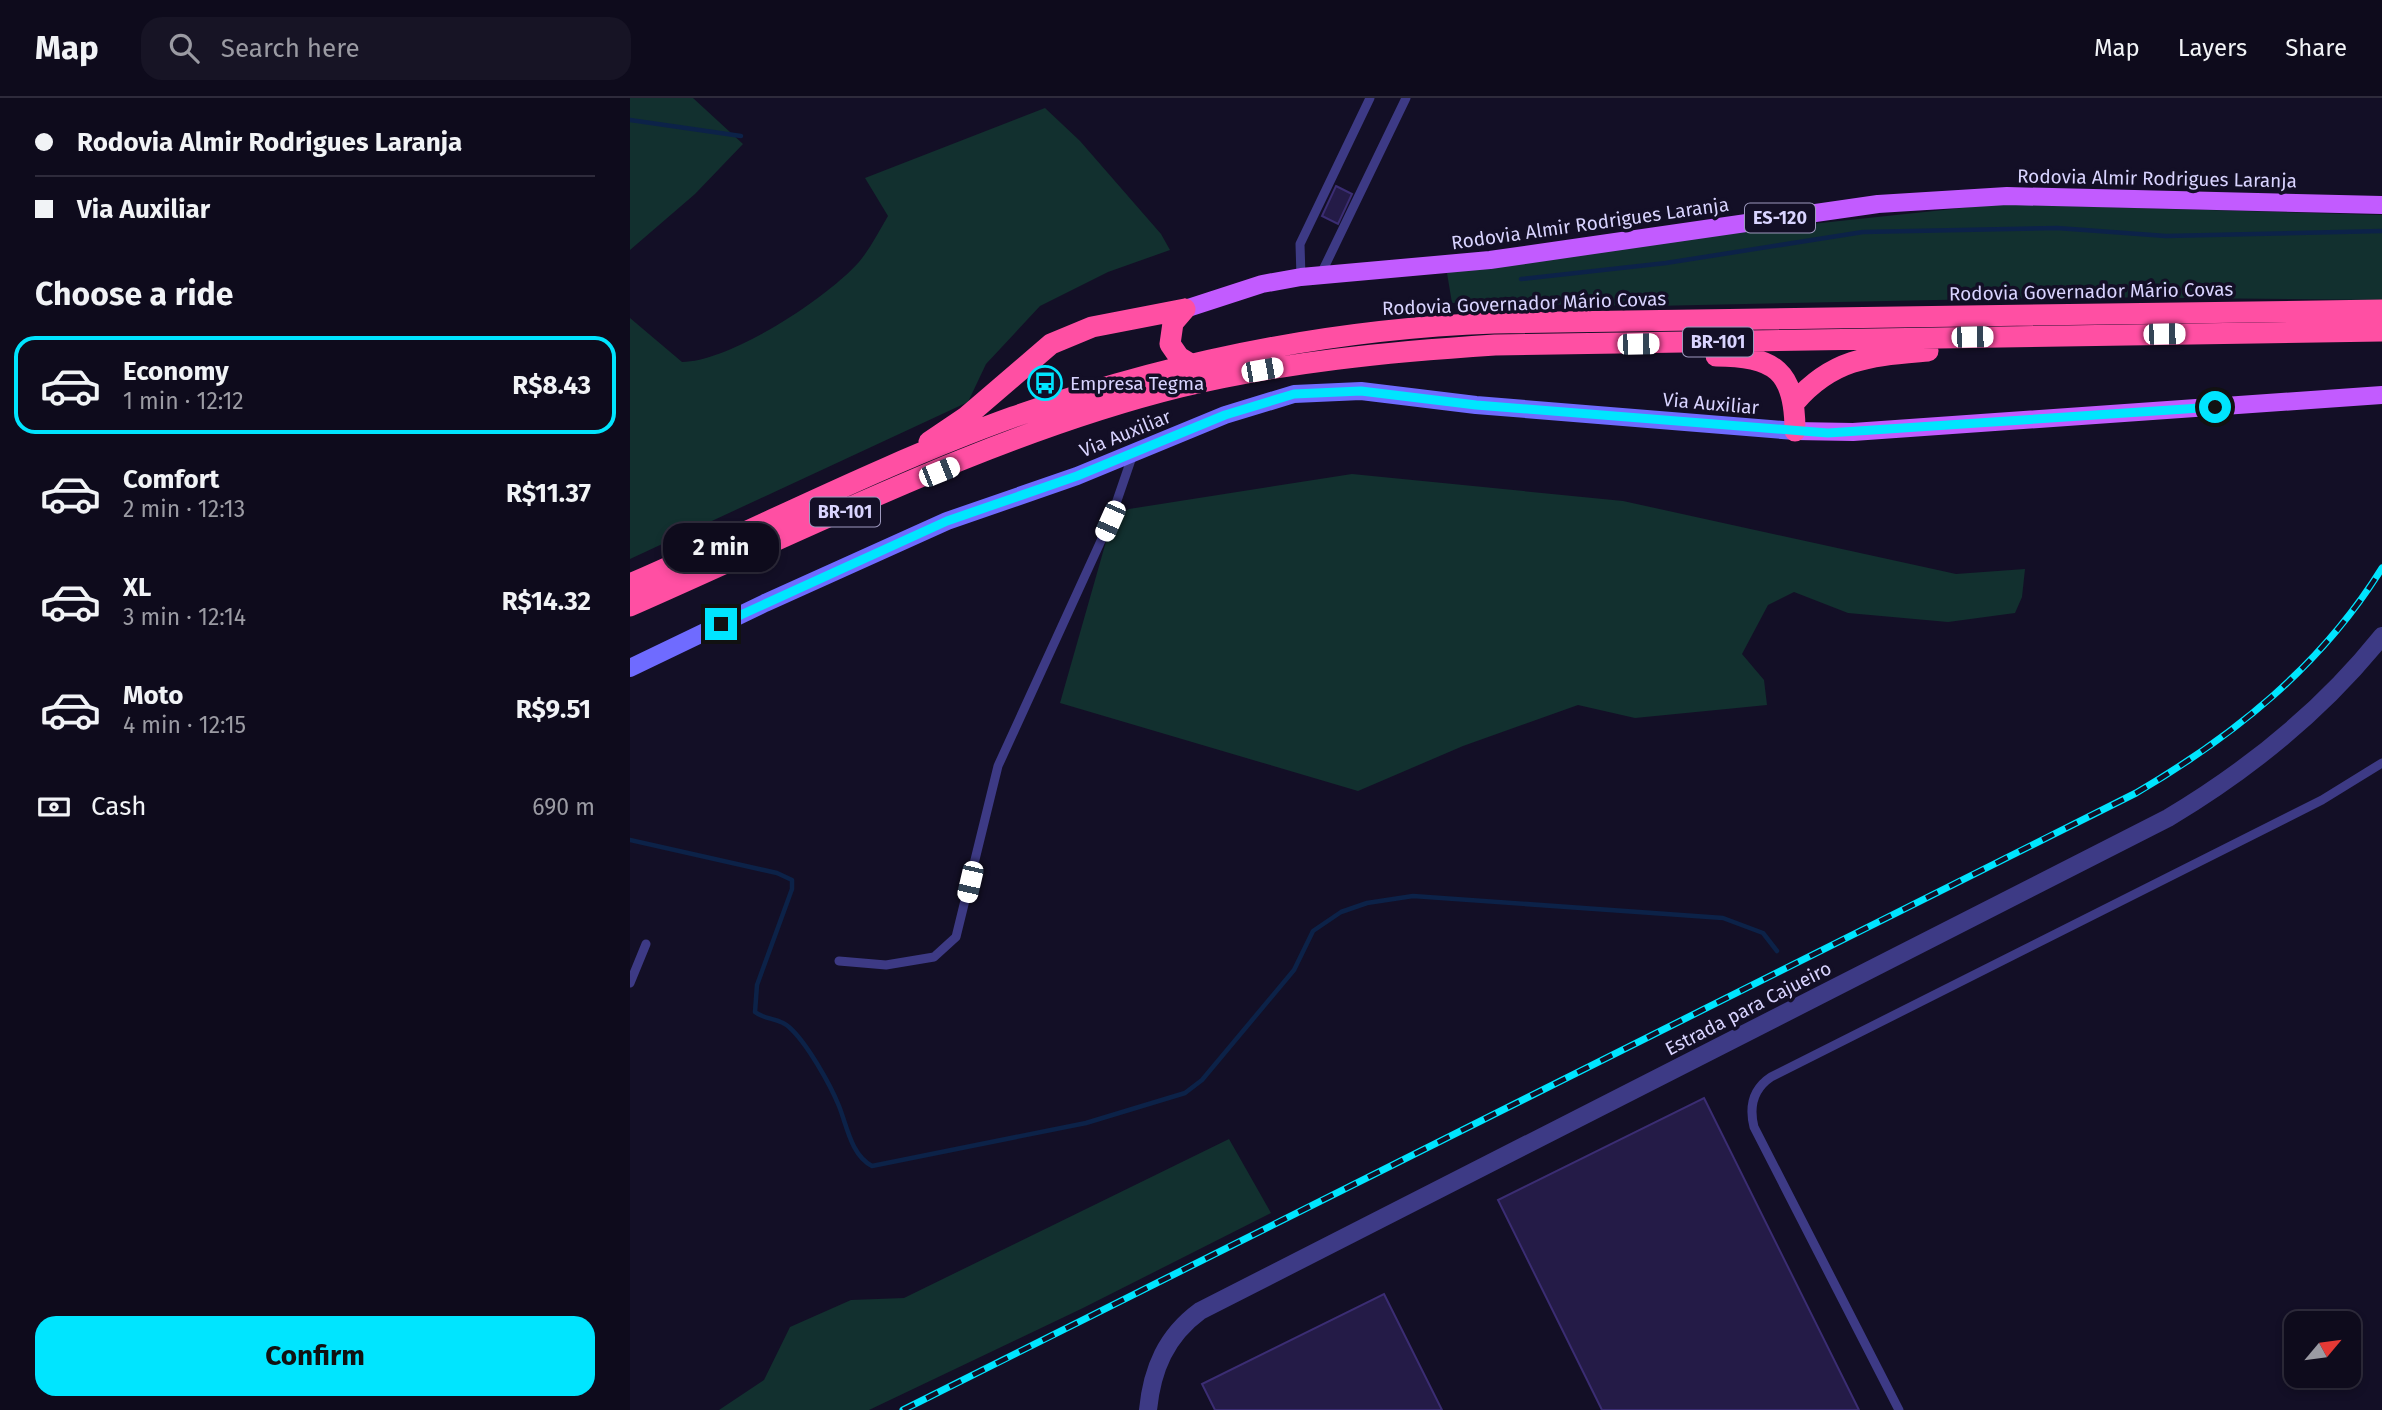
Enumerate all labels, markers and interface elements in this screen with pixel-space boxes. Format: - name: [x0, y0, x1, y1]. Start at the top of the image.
- search box: [141, 17, 631, 80]
- text: Map: [35, 28, 99, 68]
- icon: search: [165, 29, 203, 67]
- text: Search here: [221, 33, 360, 64]
- text: Map: [2094, 34, 2140, 62]
- text: Layers: [2178, 34, 2247, 62]
- text: Share: [2285, 34, 2347, 62]
- text: Rodovia Almir Rodrigues Laranja: [77, 127, 462, 158]
- street label: Rodovia Almir Rodrigues Laranja: [2017, 165, 2297, 192]
- street label: Rodovia Almir Rodrigues Laranja: [1450, 193, 1730, 254]
- text: Via Auxiliar: [77, 194, 210, 225]
- road number: ES-120: [1745, 204, 1815, 232]
- text: Choose a ride: [35, 275, 233, 313]
- street label: Rodovia Governador Mário Covas: [1949, 278, 2233, 305]
- street label: Rodovia Governador Mário Covas: [1382, 287, 1667, 320]
- car: [2143, 323, 2186, 345]
- car: [1951, 326, 1994, 348]
- road number: BR-101: [1683, 328, 1753, 356]
- car: [1617, 333, 1660, 355]
- icon: car: [39, 354, 102, 417]
- text: Economy: [123, 356, 229, 387]
- car: [1240, 356, 1285, 384]
- bus stop icon: Empresa Tegma: [1026, 364, 1064, 402]
- text: R$8.43: [512, 370, 591, 401]
- place label: Empresa Tegma: [1070, 372, 1204, 395]
- text: 1 min · 12:12: [123, 387, 244, 415]
- street label: Via Auxiliar: [1662, 388, 1761, 419]
- route start: [2199, 391, 2231, 423]
- street label: Via Auxiliar: [1076, 404, 1175, 462]
- car: [916, 454, 963, 490]
- icon: car: [39, 462, 102, 525]
- text: Comfort: [123, 464, 219, 495]
- text: R$11.37: [506, 478, 591, 509]
- text: 2 min · 12:13: [123, 495, 245, 523]
- road number: BR-101: [810, 498, 880, 526]
- car: [1092, 498, 1129, 544]
- callout: 2 min: [663, 522, 779, 572]
- text: 2 min: [693, 533, 749, 561]
- icon: car: [39, 570, 102, 633]
- text: XL: [123, 572, 151, 603]
- text: R$14.32: [502, 586, 591, 617]
- text: 3 min · 12:14: [123, 603, 246, 631]
- route end: [705, 608, 737, 640]
- icon: car: [39, 678, 102, 741]
- text: Moto: [123, 680, 183, 711]
- text: R$9.51: [516, 694, 591, 725]
- text: 4 min · 12:15: [123, 711, 246, 739]
- icon: cash: [35, 788, 73, 826]
- text: Cash: [91, 791, 147, 822]
- text: 690 m: [532, 793, 595, 821]
- car: [956, 859, 985, 905]
- street label: Estrada para Cajueiro: [1661, 957, 1835, 1060]
- north arrow: [2284, 1311, 2361, 1388]
- map controls: [2284, 1311, 2361, 1388]
- button: Confirm: [35, 1316, 595, 1396]

